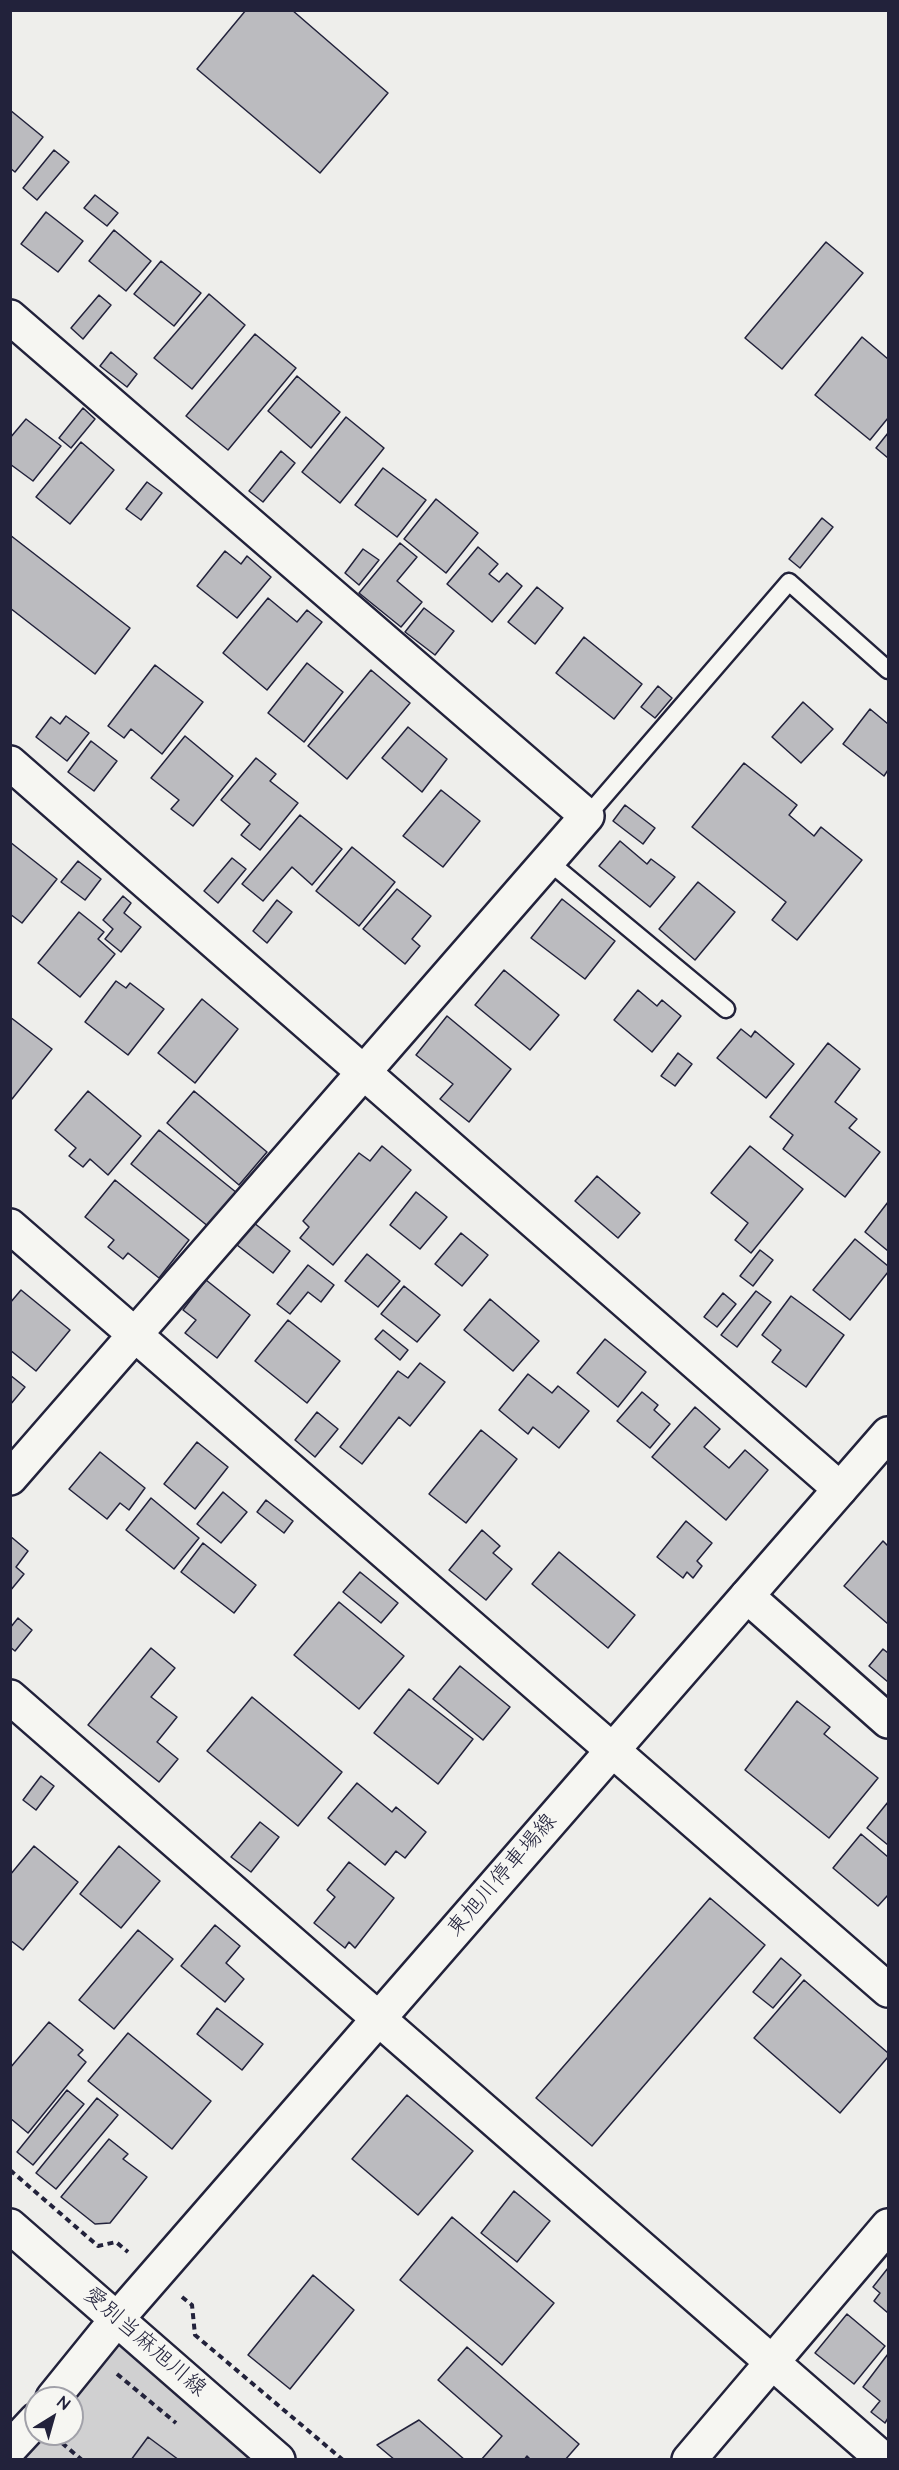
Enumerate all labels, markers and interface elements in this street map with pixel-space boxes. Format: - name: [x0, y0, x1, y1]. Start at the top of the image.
- street label: 東旭川停車場線: [443, 1809, 563, 1943]
- street label: 愛別当麻旭川線: [77, 2283, 211, 2403]
- north arrow: [24, 2386, 84, 2446]
- text: N: [53, 2391, 74, 2415]

